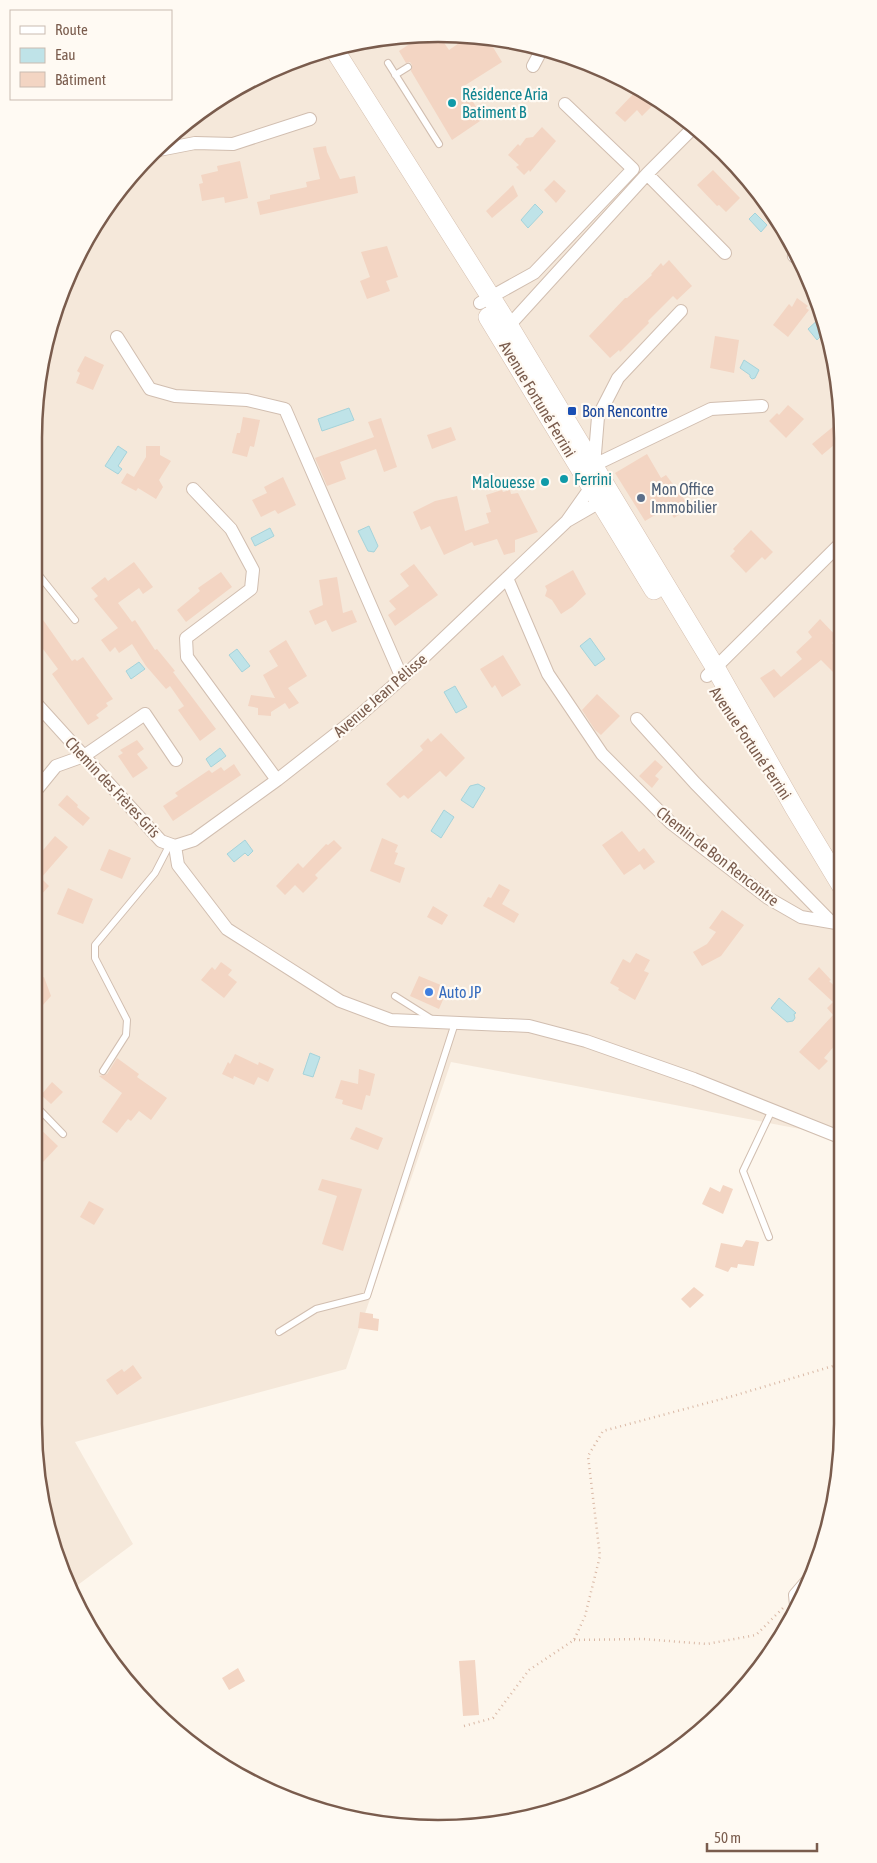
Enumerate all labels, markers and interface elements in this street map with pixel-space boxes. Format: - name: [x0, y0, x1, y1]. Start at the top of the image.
- legend: [10, 10, 172, 100]
- text: Route: [55, 21, 88, 38]
- text: Eau: [55, 46, 76, 63]
- text: Bâtiment: [55, 71, 106, 88]
- place label: Résidence Aria Batiment B: [462, 85, 548, 121]
- marker: Résidence Aria Batiment B: [446, 97, 458, 109]
- street label: Avenue Fortuné Ferrini: [496, 338, 580, 460]
- place label: Bon Rencontre: [582, 402, 668, 420]
- marker: Bon Rencontre: [566, 405, 578, 417]
- place label: Ferrini: [574, 470, 612, 488]
- place label: Malouesse: [472, 473, 535, 491]
- marker: Ferrini: [558, 473, 570, 485]
- marker: Malouesse: [539, 476, 551, 488]
- place label: Mon Office Immobilier: [651, 480, 717, 516]
- marker: Mon Office Immobilier: [635, 492, 647, 504]
- street label: Avenue Jean Pélisse: [330, 650, 430, 740]
- street label: Avenue Fortuné Ferrini: [707, 683, 795, 803]
- street label: Chemin des Frères Gris: [62, 733, 164, 841]
- street label: Chemin de Bon Rencontre: [653, 803, 783, 909]
- place label: Auto JP: [439, 983, 482, 1001]
- marker: Auto JP: [423, 986, 435, 998]
- scale bar: [707, 1820, 817, 1852]
- text: 50 m: [714, 1829, 741, 1846]

